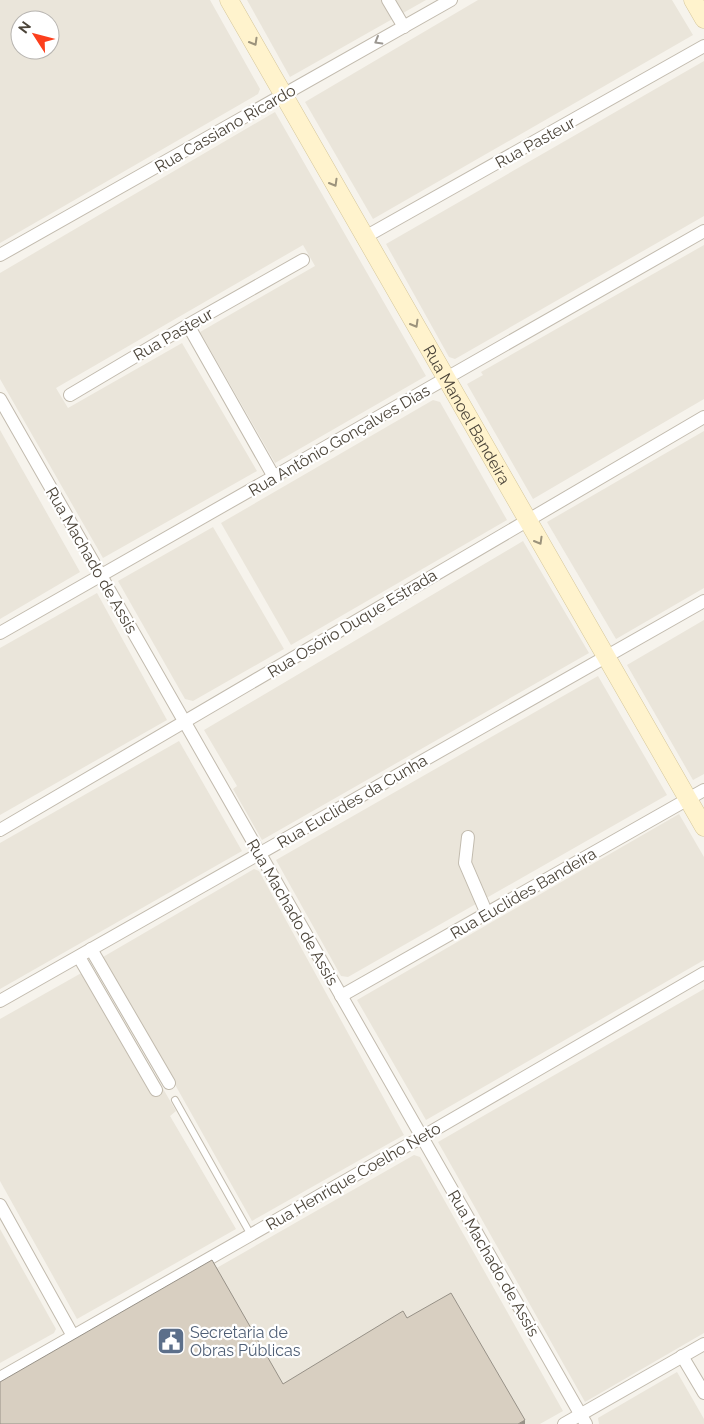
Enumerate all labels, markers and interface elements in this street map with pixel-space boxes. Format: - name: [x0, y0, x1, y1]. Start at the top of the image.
- north arrow: [10, 10, 60, 60]
- text: N: [15, 18, 34, 36]
- one-way arrow: [374, 35, 383, 45]
- one-way arrow: [247, 37, 257, 46]
- street label: Rua Cassiano Ricardo: [152, 80, 299, 176]
- street label: Rua Pasteur: [492, 112, 579, 172]
- one-way arrow: [328, 178, 338, 187]
- street label: Rua Pasteur: [130, 304, 217, 365]
- one-way arrow: [409, 319, 419, 328]
- street label: Rua Manoel Bandeira: [419, 342, 514, 488]
- street label: Rua Antônio Gonçalves Dias: [245, 381, 433, 500]
- street label: Rua Machado de Assis: [42, 484, 141, 637]
- one-way arrow: [533, 536, 543, 545]
- street label: Rua Osório Duque Estrada: [264, 565, 440, 682]
- street label: Rua Euclides da Cunha: [274, 751, 431, 852]
- street label: Rua Machado de Assis: [243, 836, 342, 989]
- street label: Rua Euclides Bandeira: [447, 844, 600, 943]
- street label: Rua Henrique Coelho Neto: [263, 1119, 444, 1234]
- street label: Rua Machado de Assis: [444, 1187, 543, 1340]
- place label: Secretaria de Obras Públicas: [190, 1323, 301, 1360]
- public building icon: Secretaria de Obras Públicas: [156, 1326, 186, 1356]

